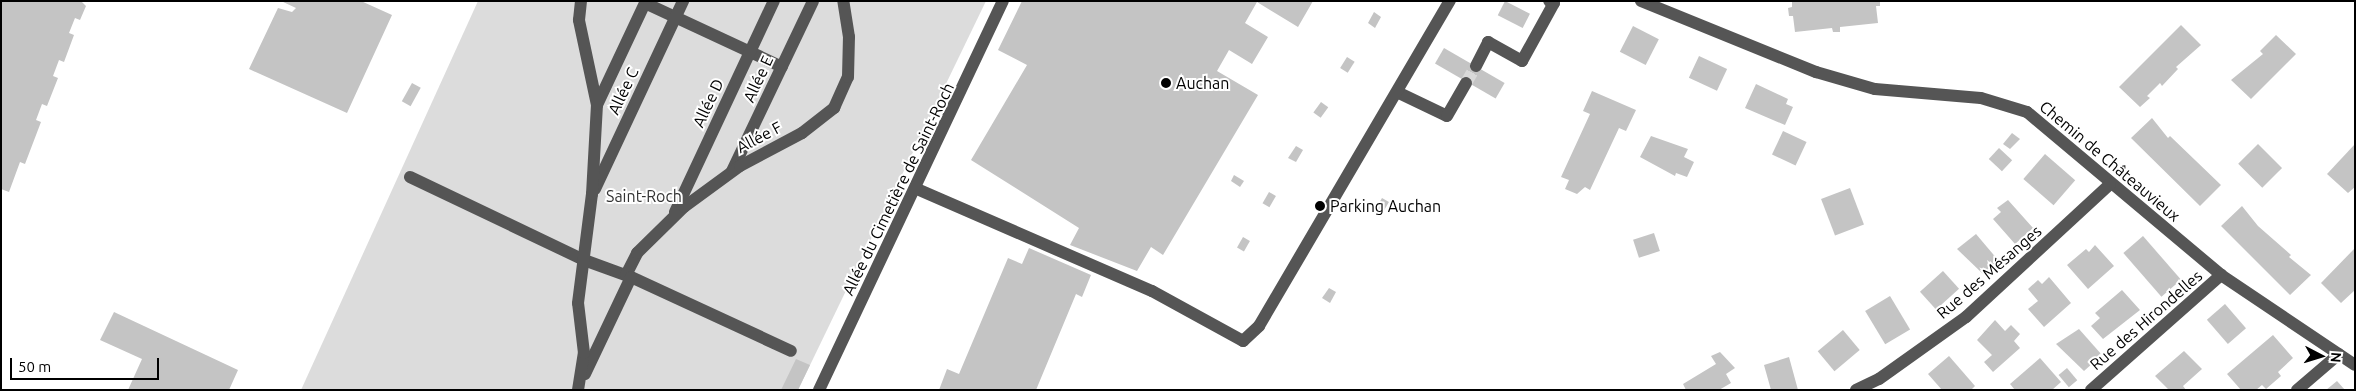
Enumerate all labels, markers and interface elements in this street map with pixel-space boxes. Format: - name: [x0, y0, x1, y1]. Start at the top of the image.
- street label: Allée E: [739, 53, 777, 105]
- street label: Allée C: [604, 64, 642, 118]
- place label: Auchan: [1176, 73, 1229, 93]
- street label: Allée D: [688, 76, 728, 130]
- marker: Auchan: [1160, 77, 1172, 89]
- street label: Allée du Cimetière de Saint-Roch: [838, 80, 958, 298]
- street label: Chemin de Châteauvieux: [2036, 97, 2184, 225]
- street label: Allée F: [733, 117, 785, 157]
- park label: Saint-Roch: [606, 186, 682, 206]
- place label: Parking Auchan: [1330, 196, 1441, 216]
- marker: Parking Auchan: [1314, 200, 1326, 212]
- street label: Rue des Mésanges: [1933, 221, 2045, 323]
- street label: Rue des Hirondelles: [2086, 266, 2206, 374]
- north arrow: [2296, 331, 2346, 381]
- scale bar: [12, 348, 161, 380]
- text: N: [2328, 351, 2344, 363]
- text: 50 m: [18, 358, 51, 375]

